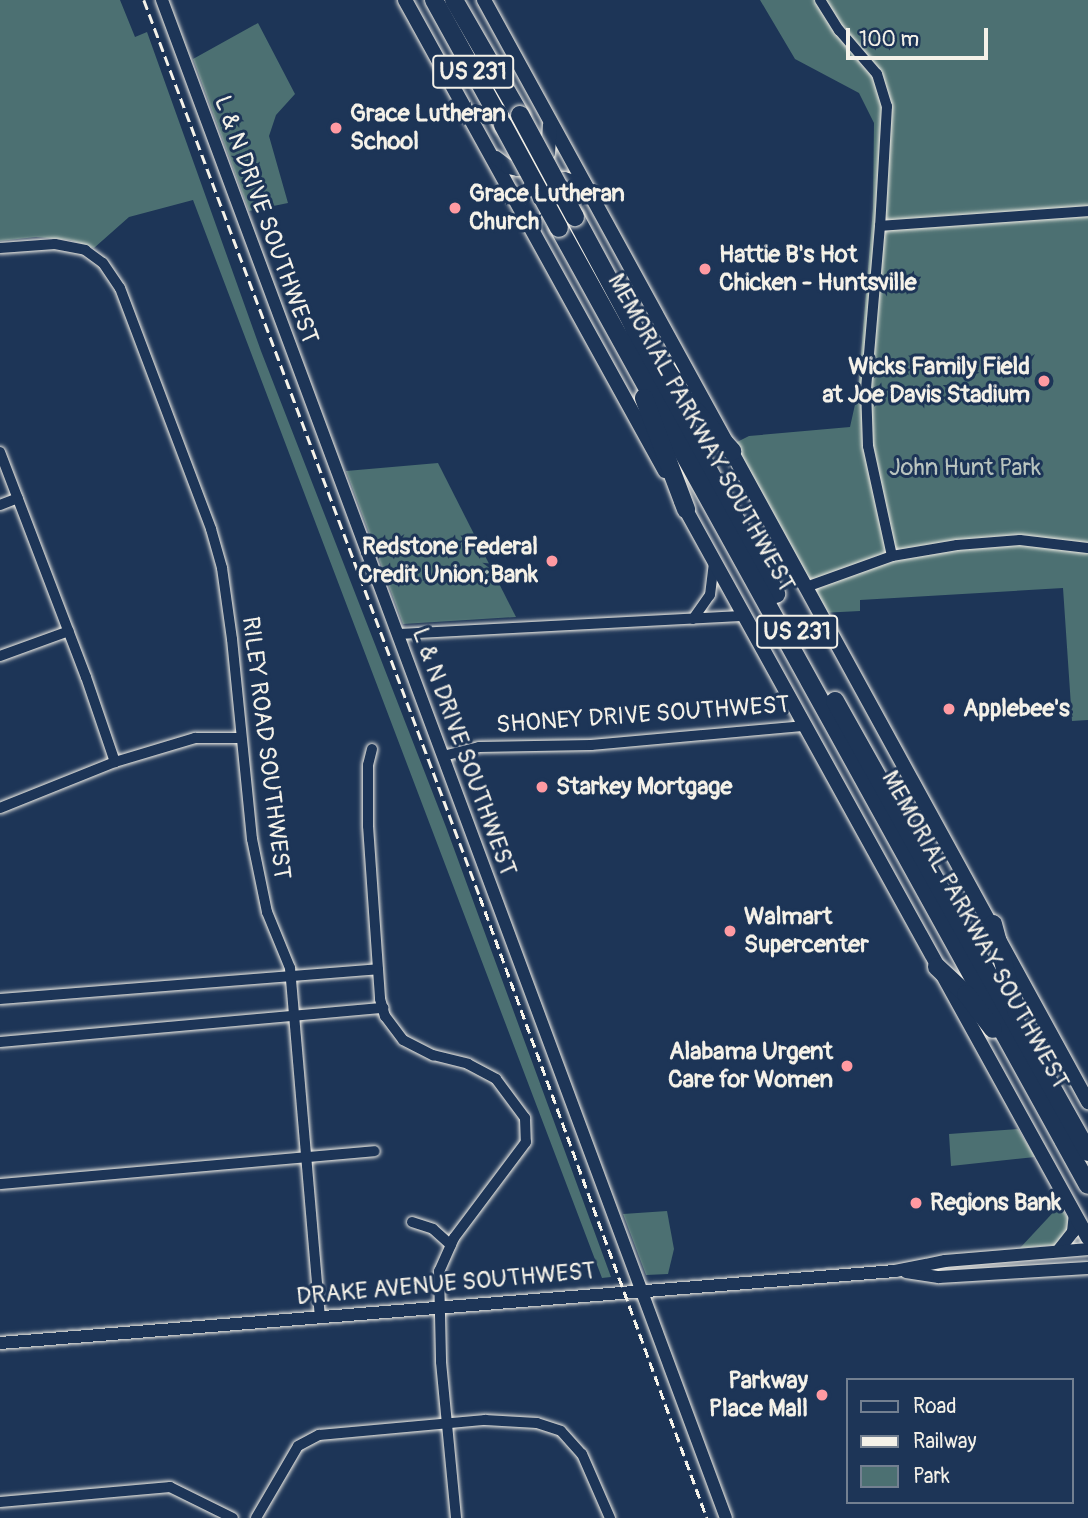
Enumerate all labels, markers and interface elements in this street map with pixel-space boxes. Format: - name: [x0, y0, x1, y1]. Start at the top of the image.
- scale bar: [850, 14, 992, 58]
- text: 100 m: [859, 26, 919, 53]
- road number: US 231: [431, 53, 515, 92]
- street label: L & N DRIVE SOUTHWEST: [208, 92, 324, 348]
- place label: Grace Lutheran School: [350, 100, 506, 156]
- marker: Grace Lutheran School: [328, 120, 344, 136]
- place label: Grace Lutheran Church: [469, 180, 625, 236]
- marker: Grace Lutheran Church: [447, 200, 463, 216]
- place label: Hattie B's Hot Chicken - Huntsville: [719, 241, 917, 297]
- marker: Hattie B's Hot Chicken - Huntsville: [697, 261, 713, 277]
- street label: MEMORIAL PARKWAY SOUTHWEST: [601, 269, 801, 597]
- place label: Wicks Family Field at Joe Davis Stadium: [823, 353, 1030, 409]
- marker: Wicks Family Field at Joe Davis Stadium: [1036, 373, 1052, 389]
- park label: John Hunt Park: [889, 454, 1041, 482]
- place label: Redstone Federal Credit Union;Bank: [358, 533, 538, 589]
- marker: Redstone Federal Credit Union;Bank: [544, 553, 560, 569]
- road number: US 231: [755, 612, 839, 652]
- street label: RILEY ROAD SOUTHWEST: [236, 615, 296, 881]
- street label: L & N DRIVE SOUTHWEST: [406, 624, 522, 880]
- street label: SHONEY DRIVE SOUTHWEST: [495, 690, 791, 740]
- place label: Applebee's: [963, 695, 1070, 723]
- marker: Applebee's: [941, 701, 957, 717]
- street label: MEMORIAL PARKWAY SOUTHWEST: [875, 766, 1075, 1094]
- place label: Starkey Mortgage: [556, 773, 732, 801]
- marker: Starkey Mortgage: [534, 779, 550, 795]
- place label: Walmart Supercenter: [744, 903, 869, 959]
- marker: Walmart Supercenter: [722, 923, 738, 939]
- place label: Alabama Urgent Care for Women: [668, 1038, 833, 1094]
- marker: Alabama Urgent Care for Women: [839, 1058, 855, 1074]
- place label: Regions Bank: [930, 1189, 1061, 1217]
- marker: Regions Bank: [908, 1195, 924, 1211]
- street label: DRAKE AVENUE SOUTHWEST: [295, 1257, 597, 1311]
- place label: Parkway Place Mall: [709, 1367, 808, 1423]
- legend: [846, 1378, 1074, 1504]
- marker: Parkway Place Mall: [814, 1387, 830, 1403]
- text: Road: [913, 1393, 957, 1420]
- text: Railway: [913, 1428, 977, 1455]
- text: Park: [913, 1463, 950, 1490]

